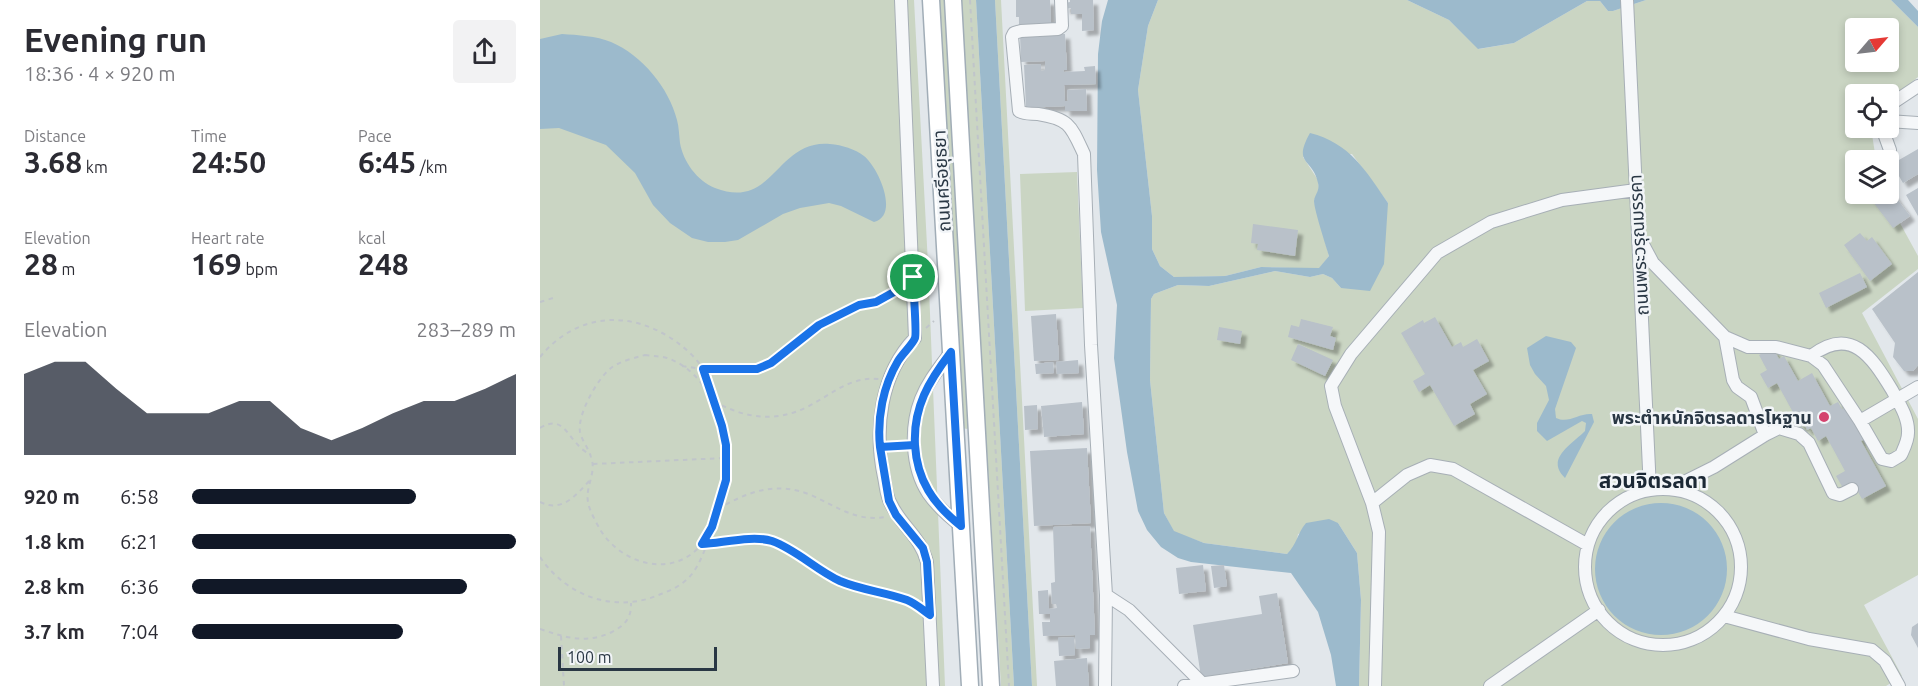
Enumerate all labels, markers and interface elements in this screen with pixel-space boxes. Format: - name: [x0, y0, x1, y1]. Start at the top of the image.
- north arrow: [1845, 18, 1899, 72]
- map controls: [1845, 18, 1899, 204]
- button: share: [453, 20, 516, 83]
- text: Evening run: [24, 21, 207, 58]
- text: 18:36 · 4 × 920 m: [24, 62, 176, 85]
- button: locate: [1845, 84, 1899, 138]
- text: Distance: [24, 127, 86, 145]
- text: Time: [191, 127, 227, 145]
- text: Pace: [358, 127, 392, 145]
- street label: ถนนศรีอยุธยา: [928, 130, 956, 232]
- text: 3.68: [24, 145, 82, 179]
- text: 24:50: [191, 145, 266, 179]
- text: 6:45: [358, 145, 416, 179]
- button: layers: [1845, 150, 1899, 204]
- text: km: [82, 158, 108, 176]
- text: /km: [416, 158, 448, 176]
- street label: ถนนพระวรุณมรรคา: [1624, 174, 1654, 316]
- text: Elevation: [24, 229, 91, 247]
- text: Heart rate: [191, 229, 265, 247]
- text: kcal: [358, 229, 386, 247]
- text: 28: [24, 247, 58, 281]
- text: 169: [191, 247, 242, 281]
- text: 248: [358, 247, 409, 281]
- pin: [887, 251, 938, 302]
- text: m: [58, 260, 75, 278]
- text: bpm: [242, 260, 278, 278]
- icon: arrive: [896, 260, 929, 293]
- text: Elevation: [24, 318, 107, 341]
- text: 283–289 m: [417, 318, 516, 341]
- place label: พระตำหนักจิตรลดารโหฐาน: [1612, 407, 1812, 428]
- marker: พระตำหนักจิตรลดารโหฐาน: [1817, 410, 1831, 424]
- district label: สวนจิตรลดา: [1599, 468, 1707, 492]
- text: 920 m: [24, 485, 80, 508]
- text: 6:58: [120, 485, 159, 508]
- text: 1.8 km: [24, 530, 85, 553]
- text: 6:21: [120, 530, 159, 553]
- text: 2.8 km: [24, 575, 85, 598]
- text: 6:36: [120, 575, 159, 598]
- text: 3.7 km: [24, 620, 85, 643]
- text: 7:04: [120, 620, 159, 643]
- scale bar: [558, 644, 717, 672]
- text: 100 m: [567, 648, 612, 666]

